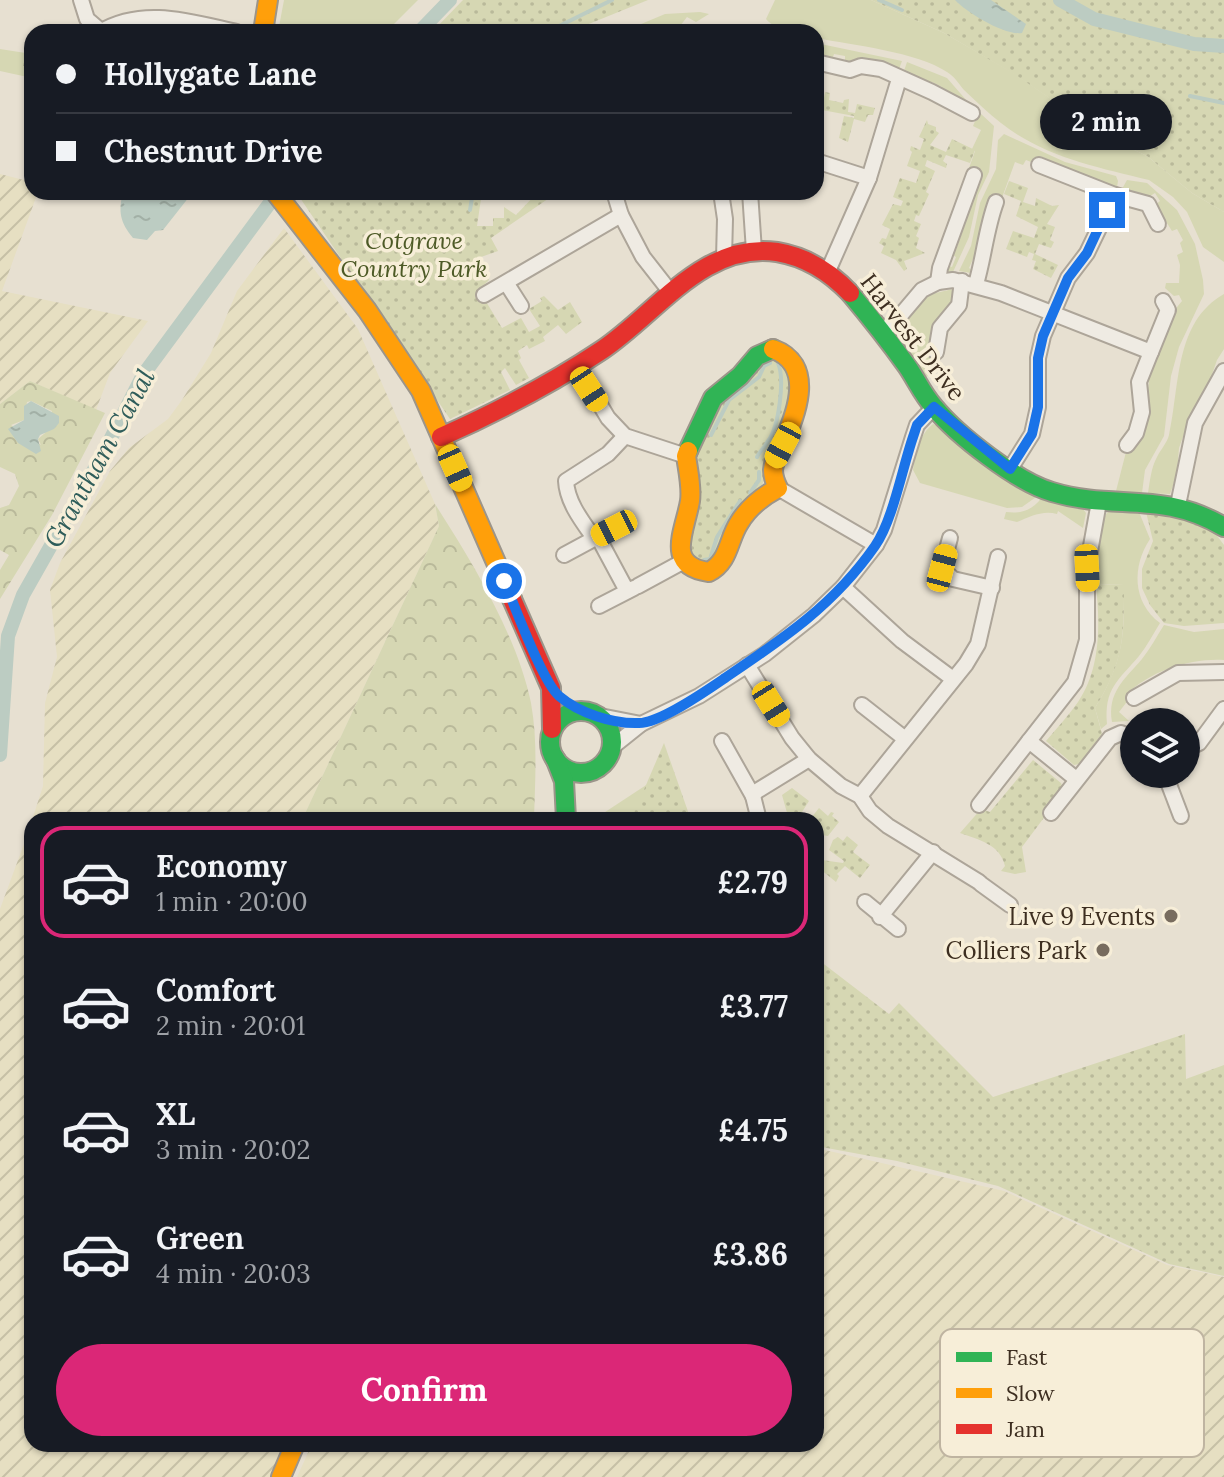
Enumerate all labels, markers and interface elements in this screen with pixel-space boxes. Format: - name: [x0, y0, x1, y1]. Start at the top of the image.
- text: Hollygate Lane: [104, 55, 317, 93]
- callout: 2 min: [1041, 94, 1173, 150]
- text: 2 min: [1071, 105, 1141, 138]
- text: Chestnut Drive: [104, 132, 323, 170]
- route end: [1089, 192, 1125, 228]
- park label: Cotgrave Country Park: [341, 225, 487, 284]
- street label: Harvest Drive: [854, 267, 972, 407]
- water label: Grantham Canal: [36, 362, 162, 553]
- car: [566, 362, 612, 416]
- car: [761, 418, 805, 472]
- car: [434, 441, 476, 495]
- car: [587, 506, 641, 550]
- car: [924, 542, 960, 594]
- car: [1074, 543, 1100, 593]
- route start: [486, 563, 522, 599]
- car: [748, 677, 794, 731]
- map controls: [1120, 708, 1200, 788]
- button: layers: [1120, 708, 1200, 788]
- icon: car: [60, 846, 132, 918]
- text: Economy: [156, 847, 287, 885]
- text: £2.79: [717, 863, 788, 901]
- text: 1 min · 20:00: [156, 885, 308, 918]
- place label: Live 9 Events: [1008, 901, 1155, 932]
- marker: Live 9 Events: [1162, 907, 1180, 925]
- place label: Colliers Park: [946, 935, 1087, 966]
- marker: Colliers Park: [1094, 941, 1112, 959]
- icon: car: [60, 970, 132, 1042]
- text: Comfort: [156, 971, 276, 1009]
- text: £3.77: [719, 987, 788, 1025]
- text: 2 min · 20:01: [156, 1009, 306, 1042]
- icon: car: [60, 1094, 132, 1166]
- text: XL: [156, 1095, 195, 1133]
- text: £4.75: [718, 1111, 788, 1149]
- text: 3 min · 20:02: [156, 1133, 310, 1166]
- icon: car: [60, 1218, 132, 1290]
- text: Green: [156, 1219, 244, 1257]
- text: £3.86: [713, 1235, 788, 1273]
- text: 4 min · 20:03: [156, 1257, 311, 1290]
- legend: [940, 1329, 1204, 1457]
- text: Fast: [1006, 1343, 1048, 1371]
- button: Confirm: [56, 1344, 792, 1436]
- text: Slow: [1006, 1379, 1055, 1407]
- text: Jam: [1005, 1415, 1045, 1443]

